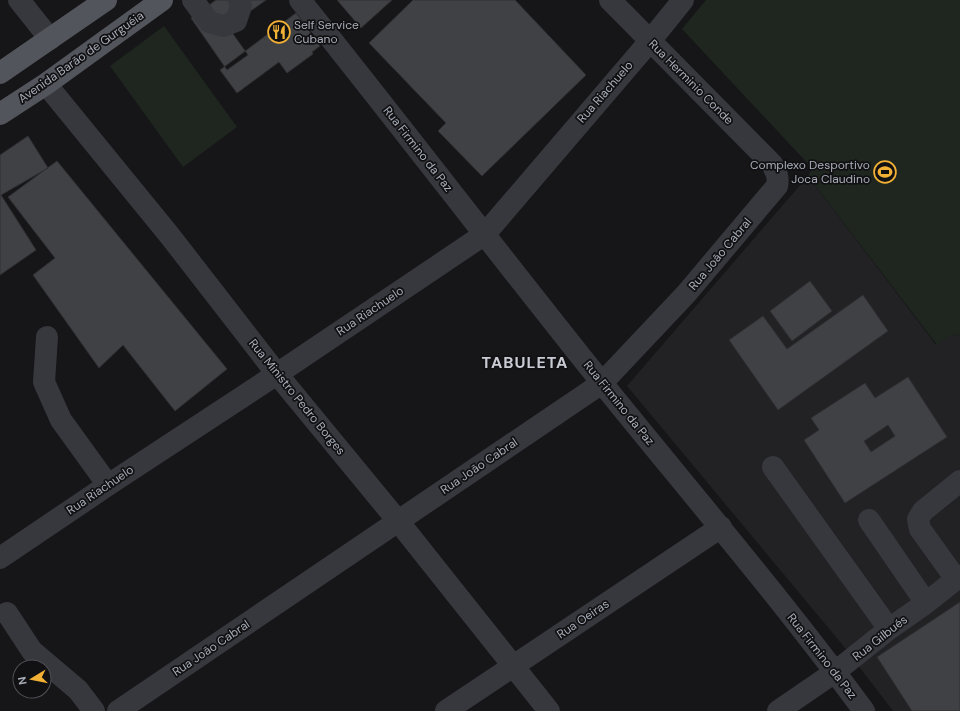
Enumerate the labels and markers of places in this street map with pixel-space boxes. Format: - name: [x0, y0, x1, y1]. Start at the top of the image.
- place label: Self Service Cubano: [294, 17, 359, 47]
- restaurant icon: Self Service Cubano: [266, 19, 292, 45]
- place label: Complexo Desportivo Joca Claudino: [750, 157, 870, 187]
- sports icon: Complexo Desportivo Joca Claudino: [872, 159, 898, 185]

